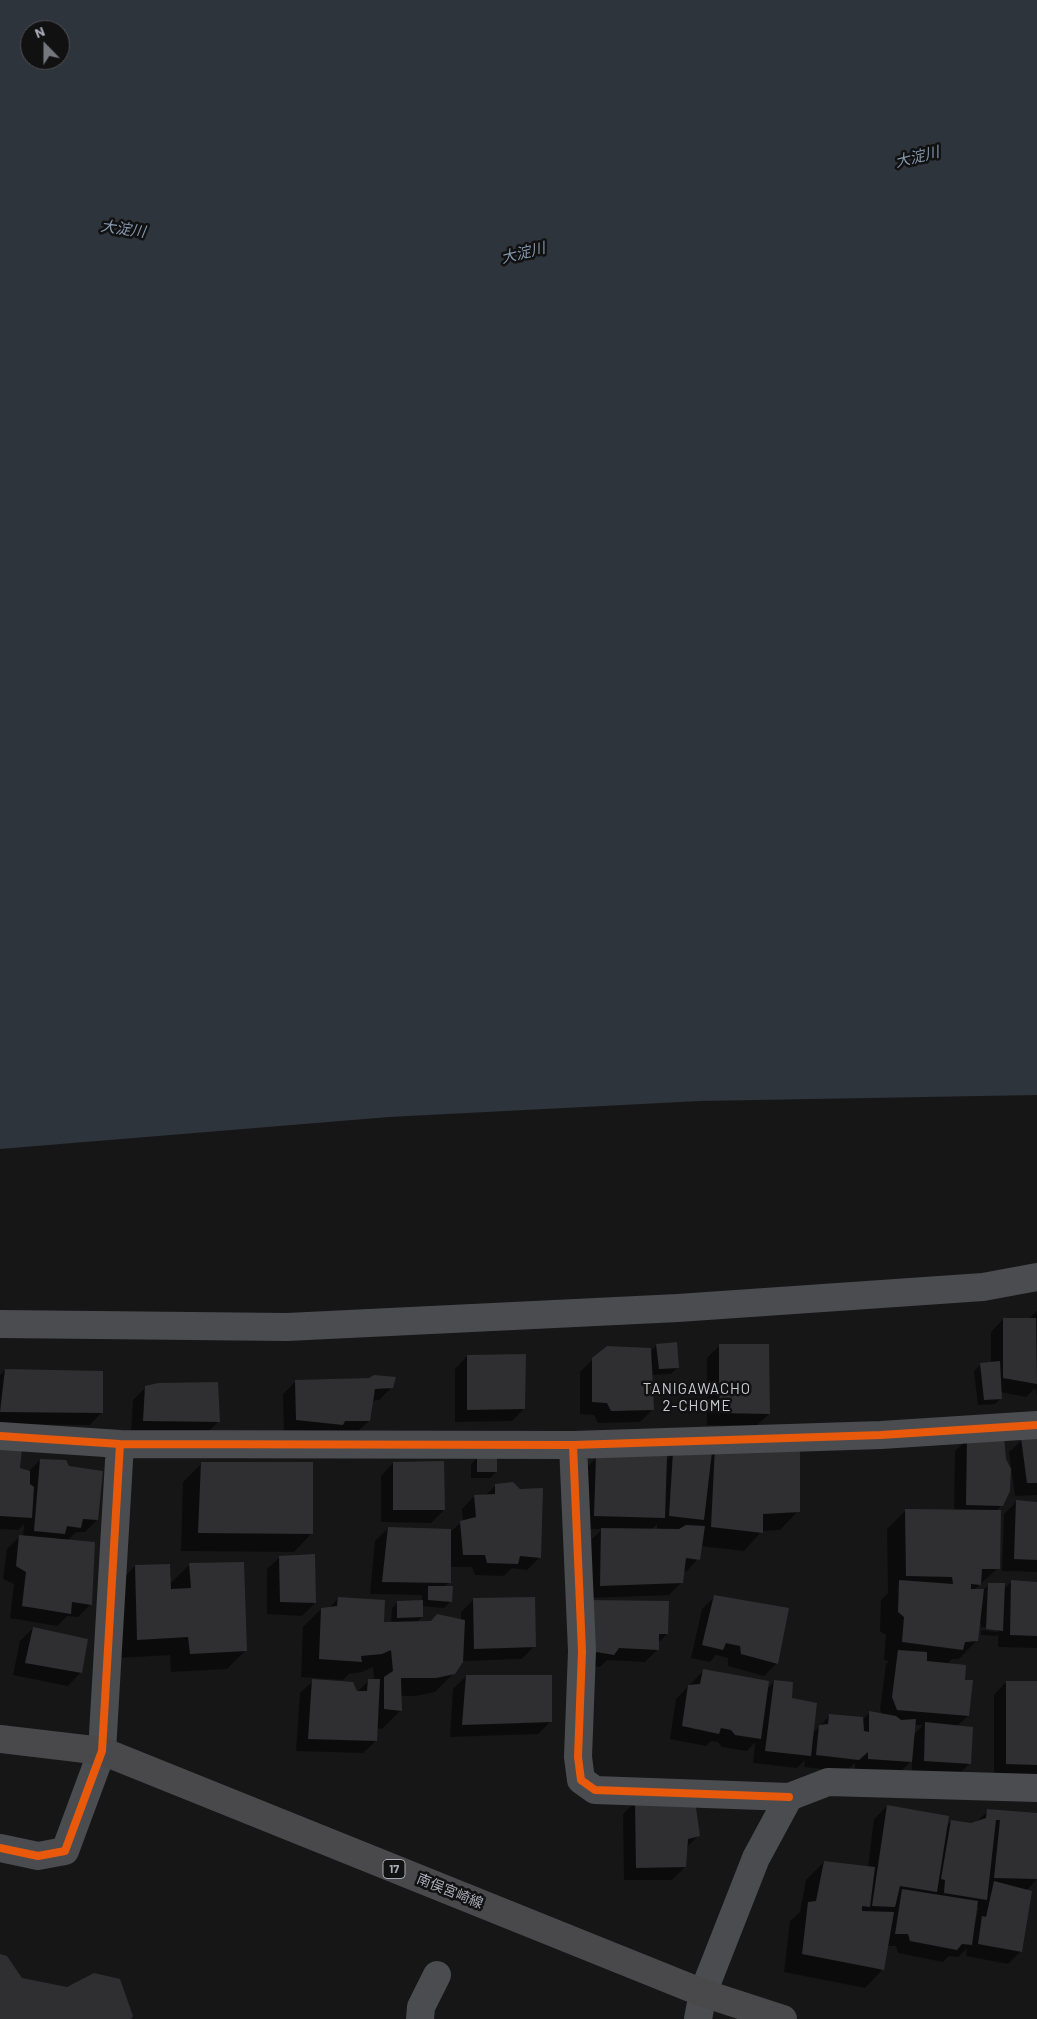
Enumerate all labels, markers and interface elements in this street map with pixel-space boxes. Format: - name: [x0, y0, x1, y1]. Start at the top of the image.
- north arrow: [20, 20, 70, 70]
- text: N: [32, 22, 47, 41]
- water label: 大淀川: [893, 143, 941, 171]
- water label: 大淀川: [99, 217, 147, 241]
- water label: 大淀川: [499, 239, 547, 267]
- district label: TANIGAWACHO 2-CHOME: [641, 1380, 753, 1415]
- road number: 17: [383, 1860, 405, 1878]
- street label: 南俣宮崎線: [414, 1870, 486, 1912]

